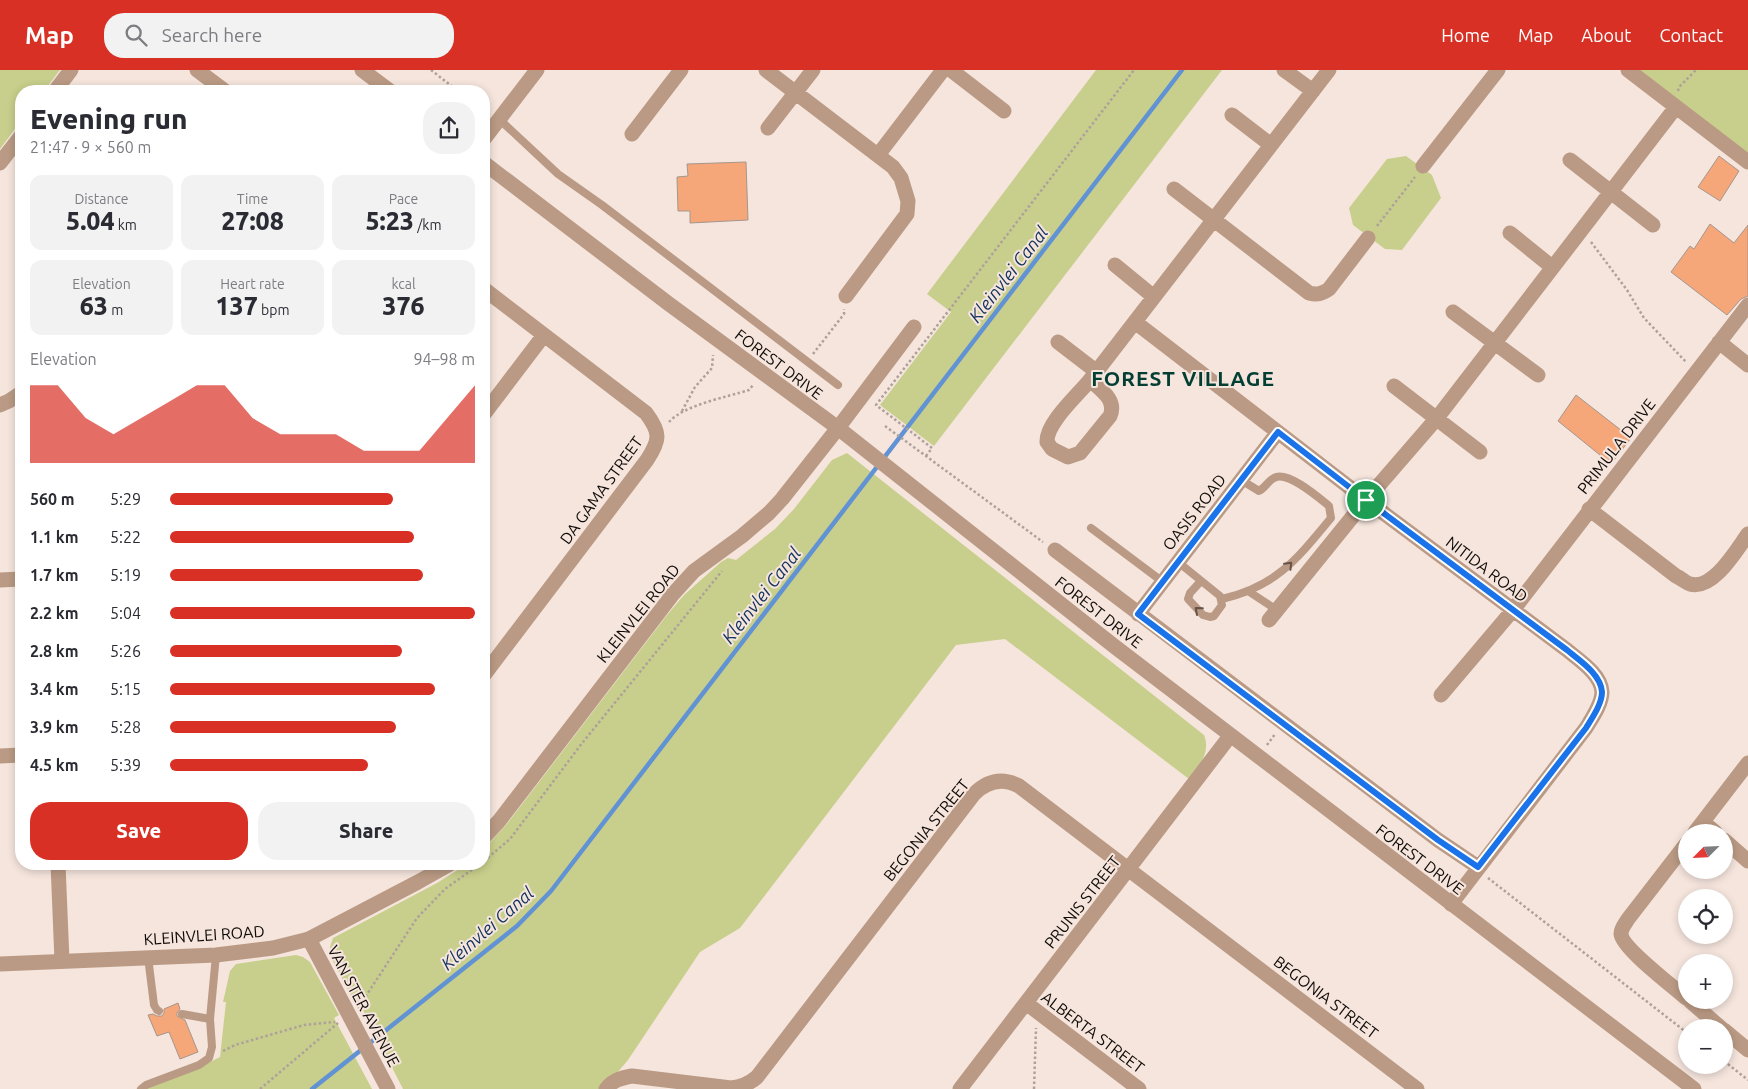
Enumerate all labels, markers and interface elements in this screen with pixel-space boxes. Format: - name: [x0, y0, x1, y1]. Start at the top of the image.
- search box: [104, 13, 454, 58]
- icon: search: [122, 21, 150, 49]
- text: Map: [25, 22, 74, 49]
- text: Search here: [162, 24, 262, 46]
- text: Home: [1441, 25, 1490, 45]
- text: Map: [1518, 25, 1553, 45]
- text: About: [1581, 25, 1631, 45]
- text: Contact: [1659, 25, 1723, 45]
- button: share: [423, 102, 475, 154]
- text: Evening run: [30, 103, 188, 134]
- text: 21:47 · 9 × 560 m: [30, 138, 151, 156]
- text: Distance: [74, 191, 129, 207]
- text: Time: [237, 191, 268, 207]
- text: Pace: [389, 191, 418, 207]
- text: 5.04: [66, 207, 115, 235]
- text: 27:08: [221, 207, 284, 235]
- text: 5:23: [366, 207, 414, 235]
- text: km: [115, 217, 137, 233]
- text: /km: [414, 217, 442, 233]
- water label: Kleinvlei Canal: [964, 222, 1052, 326]
- text: Elevation: [72, 276, 131, 292]
- text: Heart rate: [220, 276, 285, 292]
- text: kcal: [391, 276, 416, 292]
- text: 63: [80, 292, 108, 320]
- text: 137: [216, 292, 258, 320]
- text: 376: [382, 292, 425, 320]
- text: m: [108, 302, 123, 318]
- text: bpm: [258, 302, 289, 318]
- street label: FOREST DRIVE: [732, 325, 826, 403]
- text: Elevation: [30, 350, 97, 368]
- text: 94–98 m: [413, 350, 475, 368]
- district label: FOREST VILLAGE: [1091, 366, 1275, 390]
- street label: PRIMULA DRIVE: [1573, 395, 1659, 497]
- street label: DA GAMA STREET: [556, 433, 646, 547]
- street label: OASIS ROAD: [1159, 470, 1229, 554]
- pin: [1345, 479, 1387, 521]
- icon: arrive: [1352, 486, 1380, 514]
- text: 560 m: [30, 490, 75, 508]
- text: 5:29: [110, 490, 141, 508]
- text: 1.1 km: [30, 528, 79, 546]
- text: 5:22: [110, 528, 141, 546]
- street label: NITIDA ROAD: [1443, 532, 1531, 606]
- water label: Kleinvlei Canal: [717, 543, 805, 647]
- street label: KLEINVLEI ROAD: [593, 560, 683, 666]
- one-way arrow: [1283, 562, 1292, 571]
- text: 1.7 km: [30, 566, 79, 584]
- text: 5:19: [110, 566, 141, 584]
- street label: FOREST DRIVE: [1052, 573, 1146, 651]
- text: 2.2 km: [30, 604, 79, 622]
- text: 5:04: [110, 604, 141, 622]
- one-way arrow: [1195, 607, 1204, 616]
- text: 2.8 km: [30, 642, 79, 660]
- text: 5:26: [110, 642, 141, 660]
- text: 3.4 km: [30, 680, 79, 698]
- text: 5:15: [110, 680, 141, 698]
- text: 3.9 km: [30, 718, 79, 736]
- text: 5:28: [110, 718, 141, 736]
- text: 4.5 km: [30, 756, 79, 774]
- text: 5:39: [110, 756, 141, 774]
- street label: BEGONIA STREET: [879, 775, 973, 884]
- button: Save: [30, 802, 248, 860]
- button: Share: [258, 802, 475, 860]
- street label: FOREST DRIVE: [1373, 820, 1467, 898]
- north arrow: [1678, 824, 1732, 879]
- map controls: [1678, 824, 1733, 1074]
- street label: PRUNIS STREET: [1040, 852, 1124, 952]
- water label: Kleinvlei Canal: [437, 882, 537, 974]
- button: locate: [1678, 889, 1733, 944]
- street label: KLEINVLEI ROAD: [143, 922, 265, 948]
- street label: VAN STER AVENUE: [324, 942, 404, 1070]
- street label: BEGONIA STREET: [1270, 952, 1382, 1042]
- button: +: [1678, 954, 1733, 1009]
- street label: ALBERTA STREET: [1038, 988, 1148, 1077]
- button: −: [1678, 1019, 1733, 1074]

